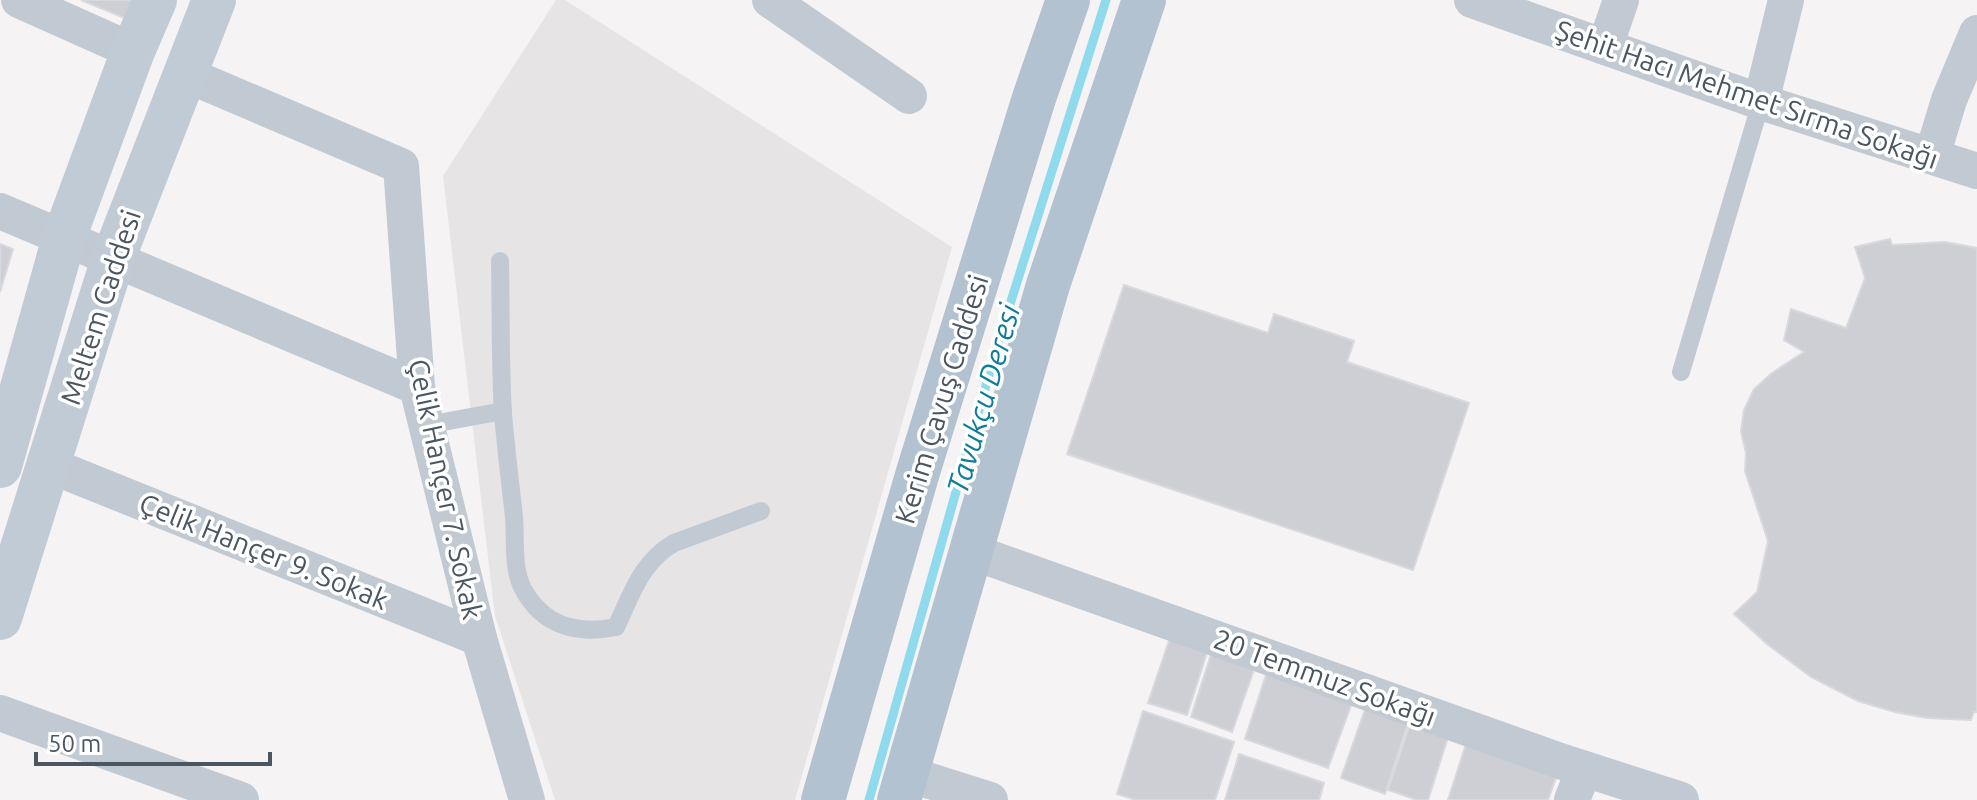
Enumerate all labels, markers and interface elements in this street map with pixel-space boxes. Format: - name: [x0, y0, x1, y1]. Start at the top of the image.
- street label: Şehit Hacı Mehmet Sırma Sokağı: [1552, 14, 1942, 174]
- street label: Meltem Caddesi: [54, 206, 146, 408]
- street label: Kerim Çavuş Caddesi: [888, 271, 994, 527]
- water label: Tavukçu Deresi: [940, 299, 1027, 498]
- street label: Çelik Hançer 7. Sokak: [403, 356, 489, 622]
- street label: Çelik Hançer 9. Sokak: [135, 487, 393, 615]
- street label: 20 Temmuz Sokağı: [1210, 622, 1440, 732]
- scale bar: [36, 716, 270, 766]
- text: 50 m: [48, 730, 101, 757]

